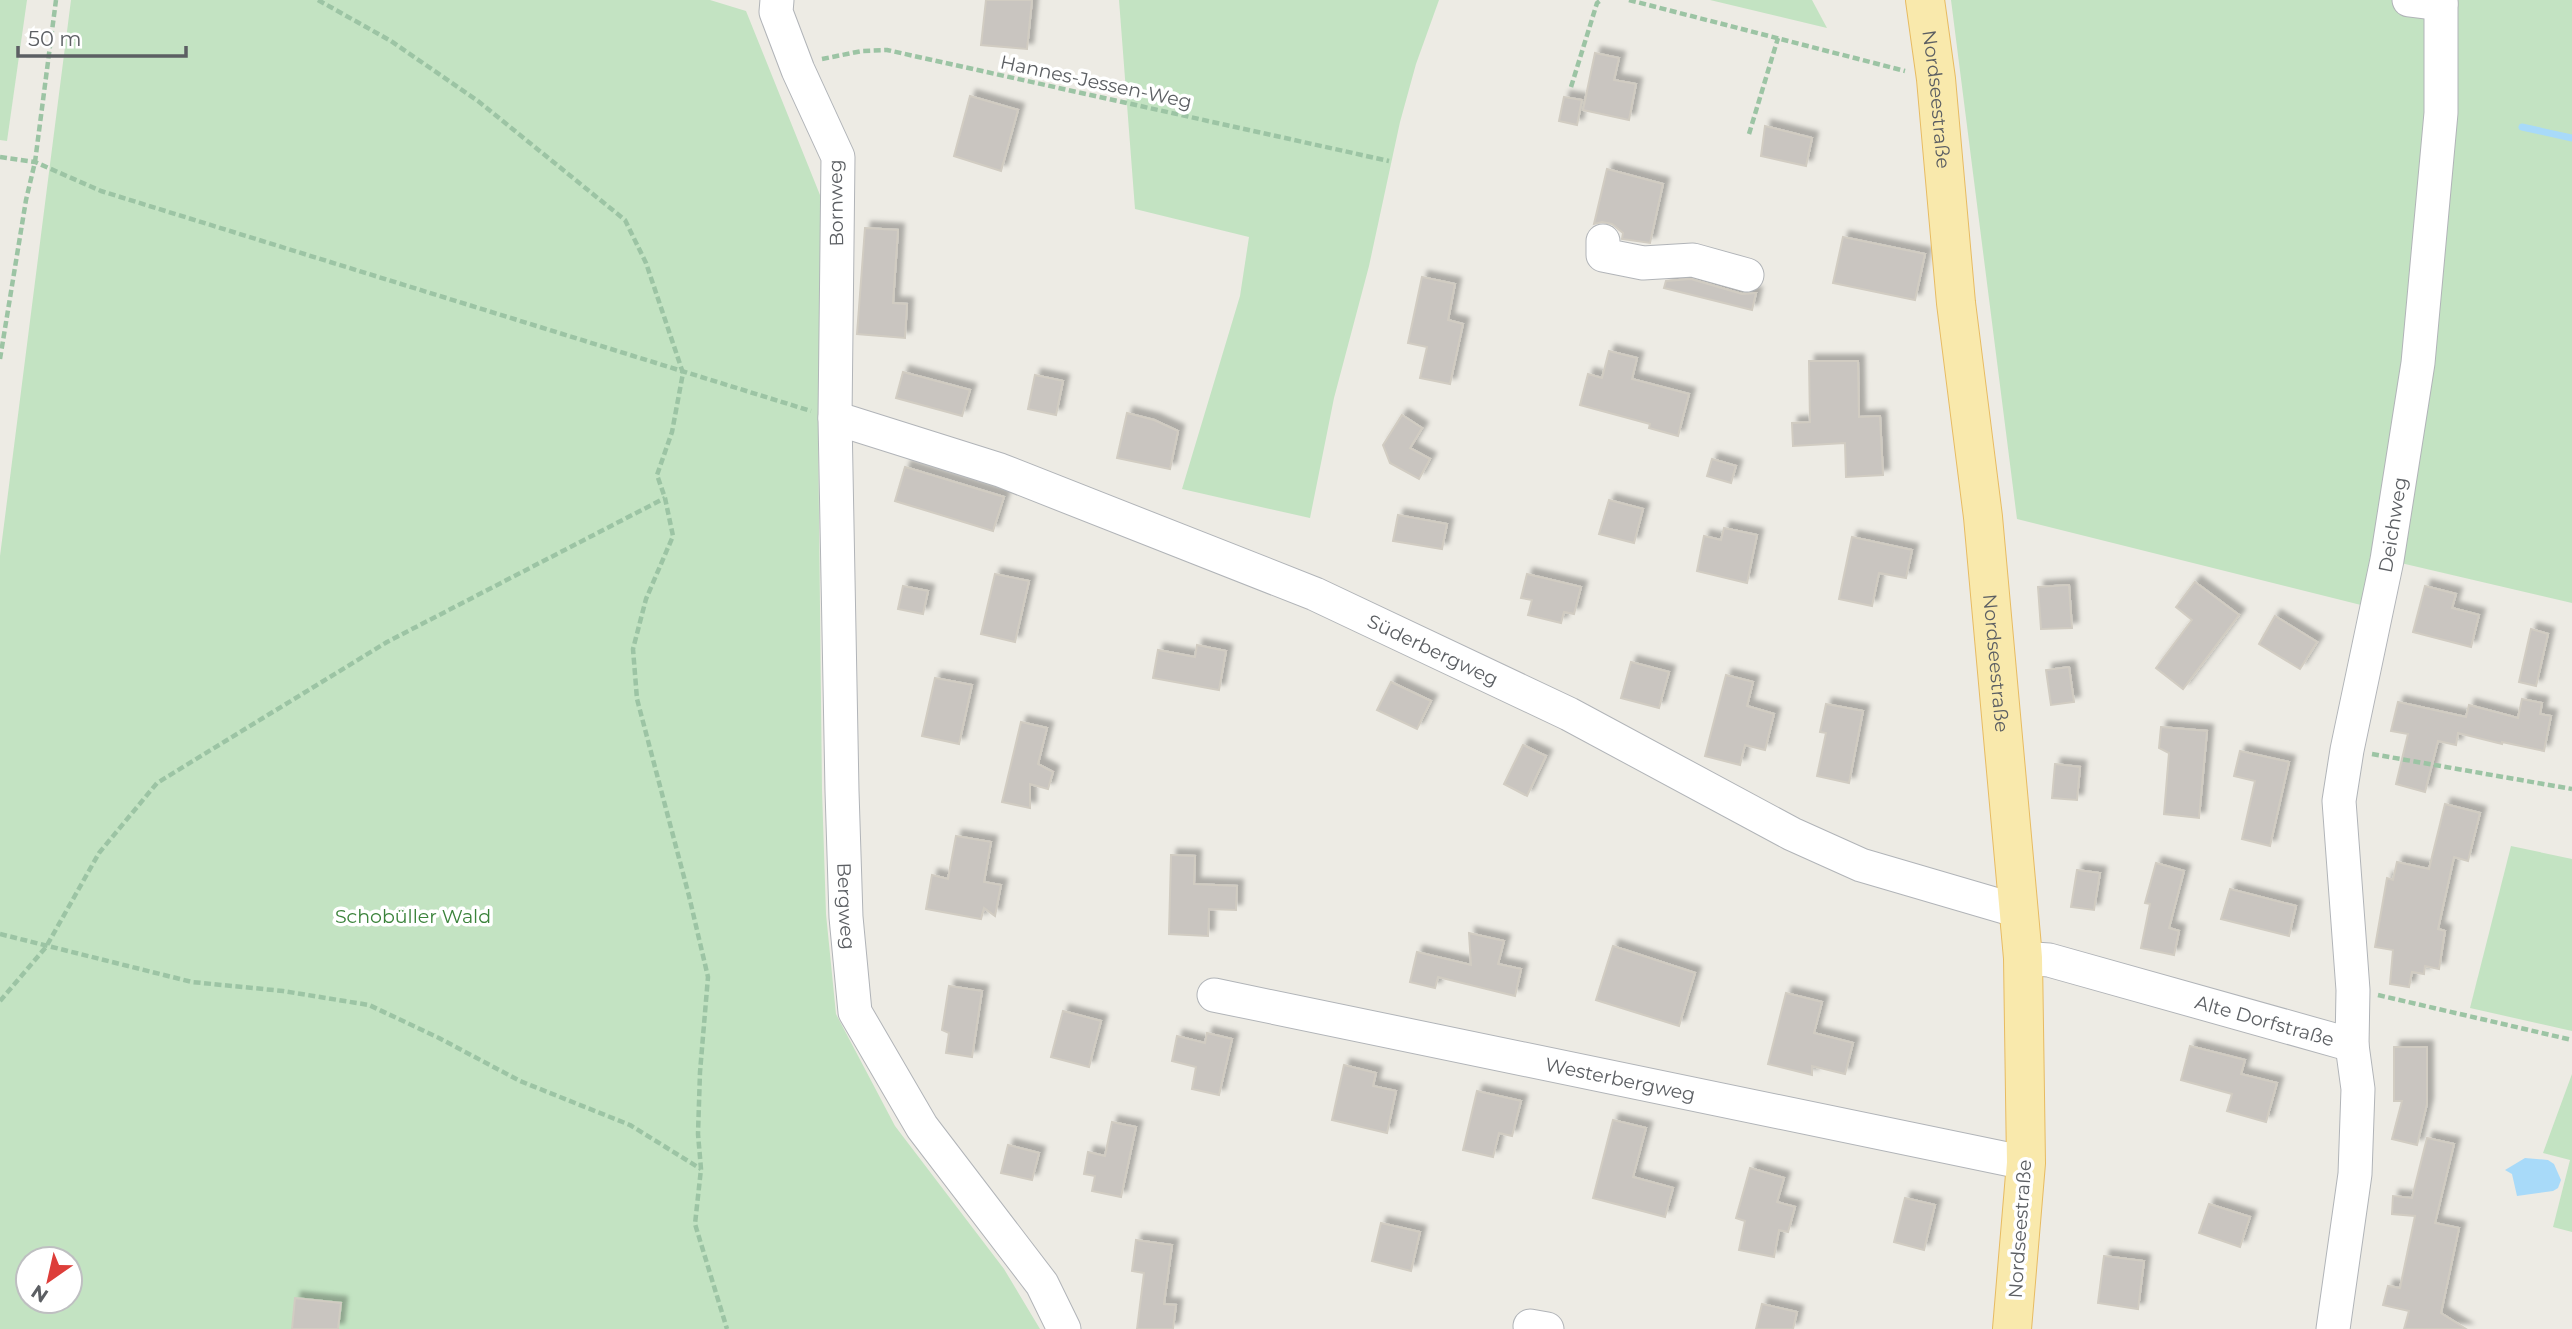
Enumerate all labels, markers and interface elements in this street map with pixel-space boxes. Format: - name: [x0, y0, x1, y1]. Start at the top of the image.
- scale bar: [18, 14, 186, 58]
- text: 50 m: [28, 26, 82, 51]
- street label: Nordseestraße: [1918, 29, 1955, 169]
- street label: Hannes-Jessen-Weg: [998, 50, 1194, 114]
- street label: Bornweg: [824, 159, 848, 247]
- street label: Deichweg: [2373, 475, 2411, 575]
- street label: Nordseestraße: [1979, 593, 2014, 733]
- street label: Süderbergweg: [1364, 609, 1502, 690]
- street label: Bergweg: [833, 862, 861, 951]
- park label: Schobüller Wald: [335, 905, 491, 928]
- street label: Alte Dorfstraße: [2192, 990, 2337, 1051]
- street label: Westerbergweg: [1543, 1052, 1698, 1106]
- street label: Nordseestraße: [2004, 1159, 2036, 1299]
- north arrow: [14, 1245, 84, 1315]
- text: N: [27, 1280, 53, 1308]

